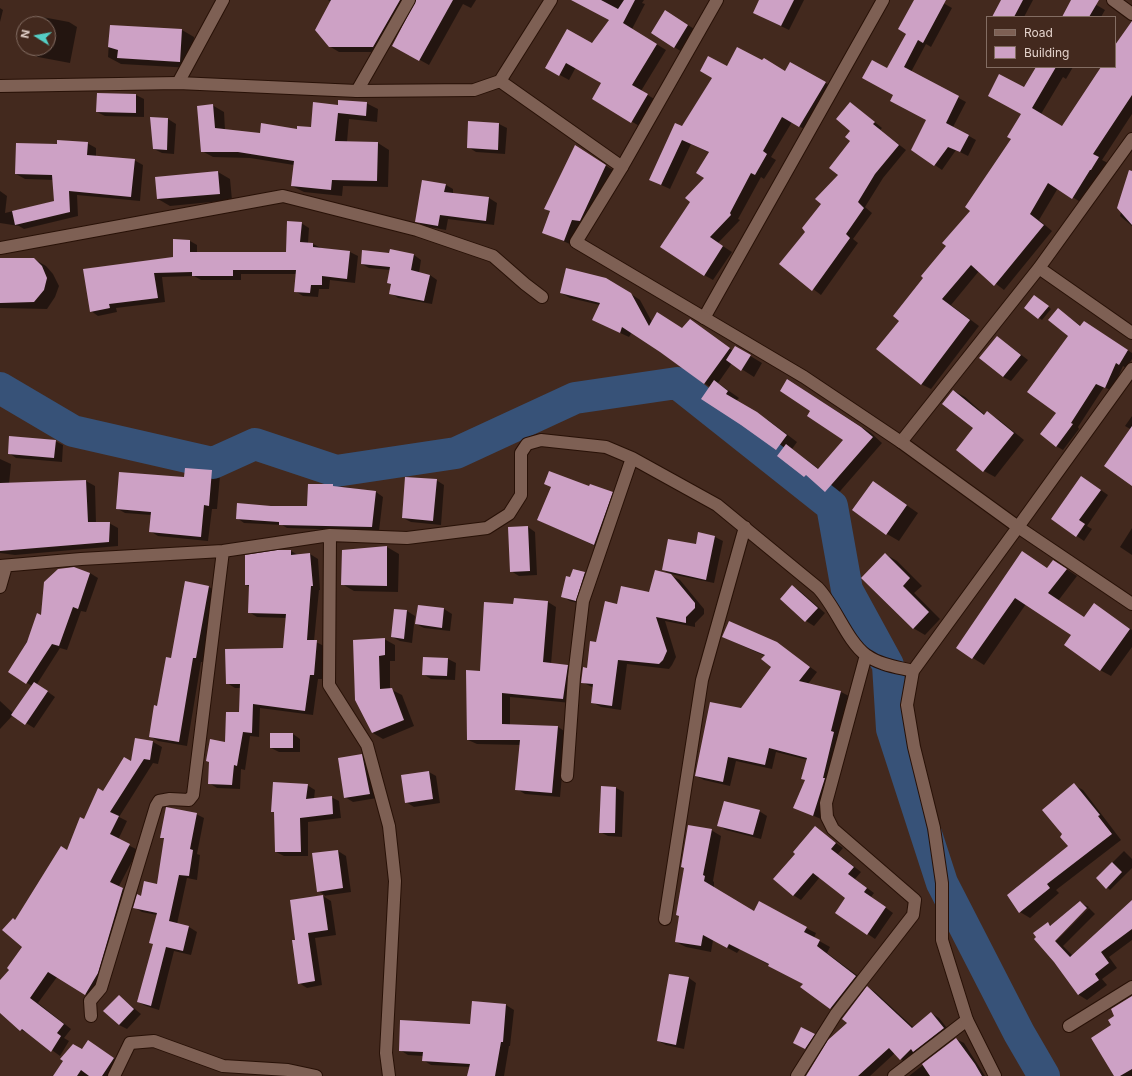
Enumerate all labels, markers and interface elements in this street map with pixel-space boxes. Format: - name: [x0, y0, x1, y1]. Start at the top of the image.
- north arrow: [16, 16, 56, 56]
- legend: [986, 16, 1116, 68]
- text: Road: [1024, 25, 1053, 40]
- text: N: [18, 28, 33, 39]
- text: Building: [1024, 45, 1069, 60]

